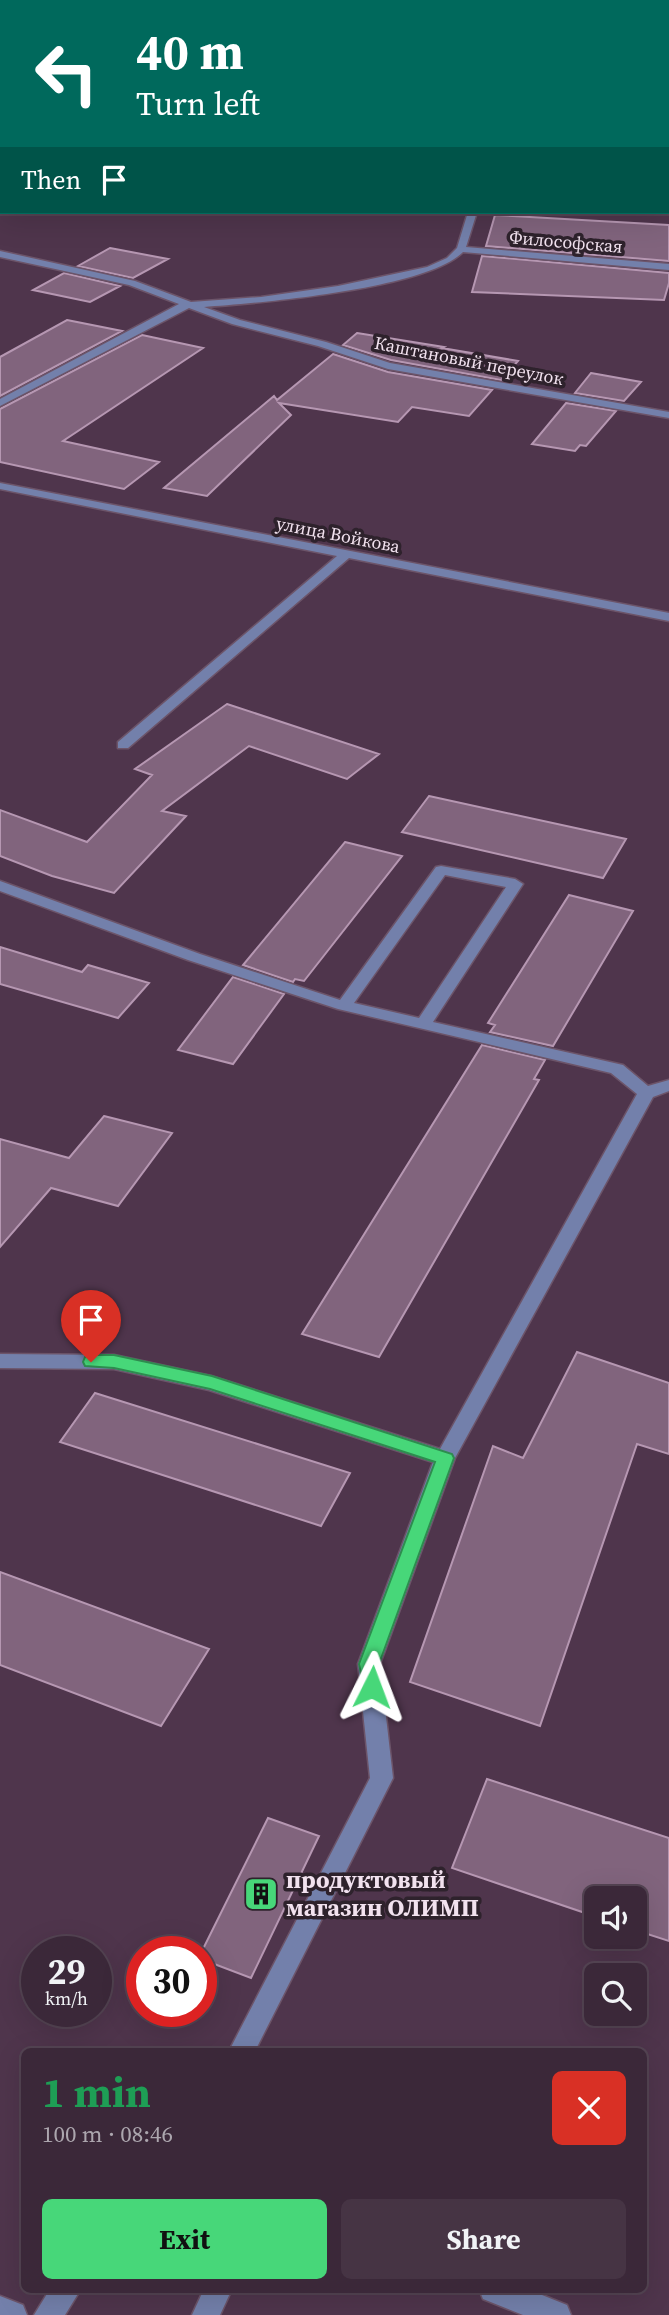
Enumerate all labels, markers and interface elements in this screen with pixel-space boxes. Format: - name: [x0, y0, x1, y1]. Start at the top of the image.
- text: 40 m: [136, 18, 244, 85]
- icon: left: [21, 28, 112, 119]
- text: Turn left: [136, 82, 260, 126]
- icon: arrive: [95, 161, 133, 199]
- text: Then: [21, 162, 81, 198]
- street label: Философская: [508, 224, 624, 259]
- street label: Каштановый переулок: [372, 330, 566, 391]
- street label: улица Войкова: [274, 510, 403, 559]
- pin: [61, 1290, 121, 1362]
- icon: arrive: [72, 1301, 110, 1339]
- position arrow: [335, 1650, 409, 1724]
- place label: продуктовый магазин ОЛИМП: [286, 1863, 479, 1924]
- building icon: продуктовый магазин ОЛИМП: [242, 1875, 280, 1913]
- map controls: [584, 1886, 647, 2026]
- button: sound: [584, 1886, 647, 1949]
- speed limit sign: 30: [126, 1936, 217, 2027]
- text: 29: [48, 1948, 85, 1996]
- button: search: [584, 1963, 647, 2026]
- text: km/h: [45, 1986, 88, 2011]
- text: 1 min: [42, 2063, 151, 2121]
- button: close: [552, 2071, 626, 2145]
- text: 100 m · 08:46: [42, 2118, 173, 2150]
- button: Exit: [42, 2199, 327, 2279]
- button: Share: [341, 2199, 626, 2279]

